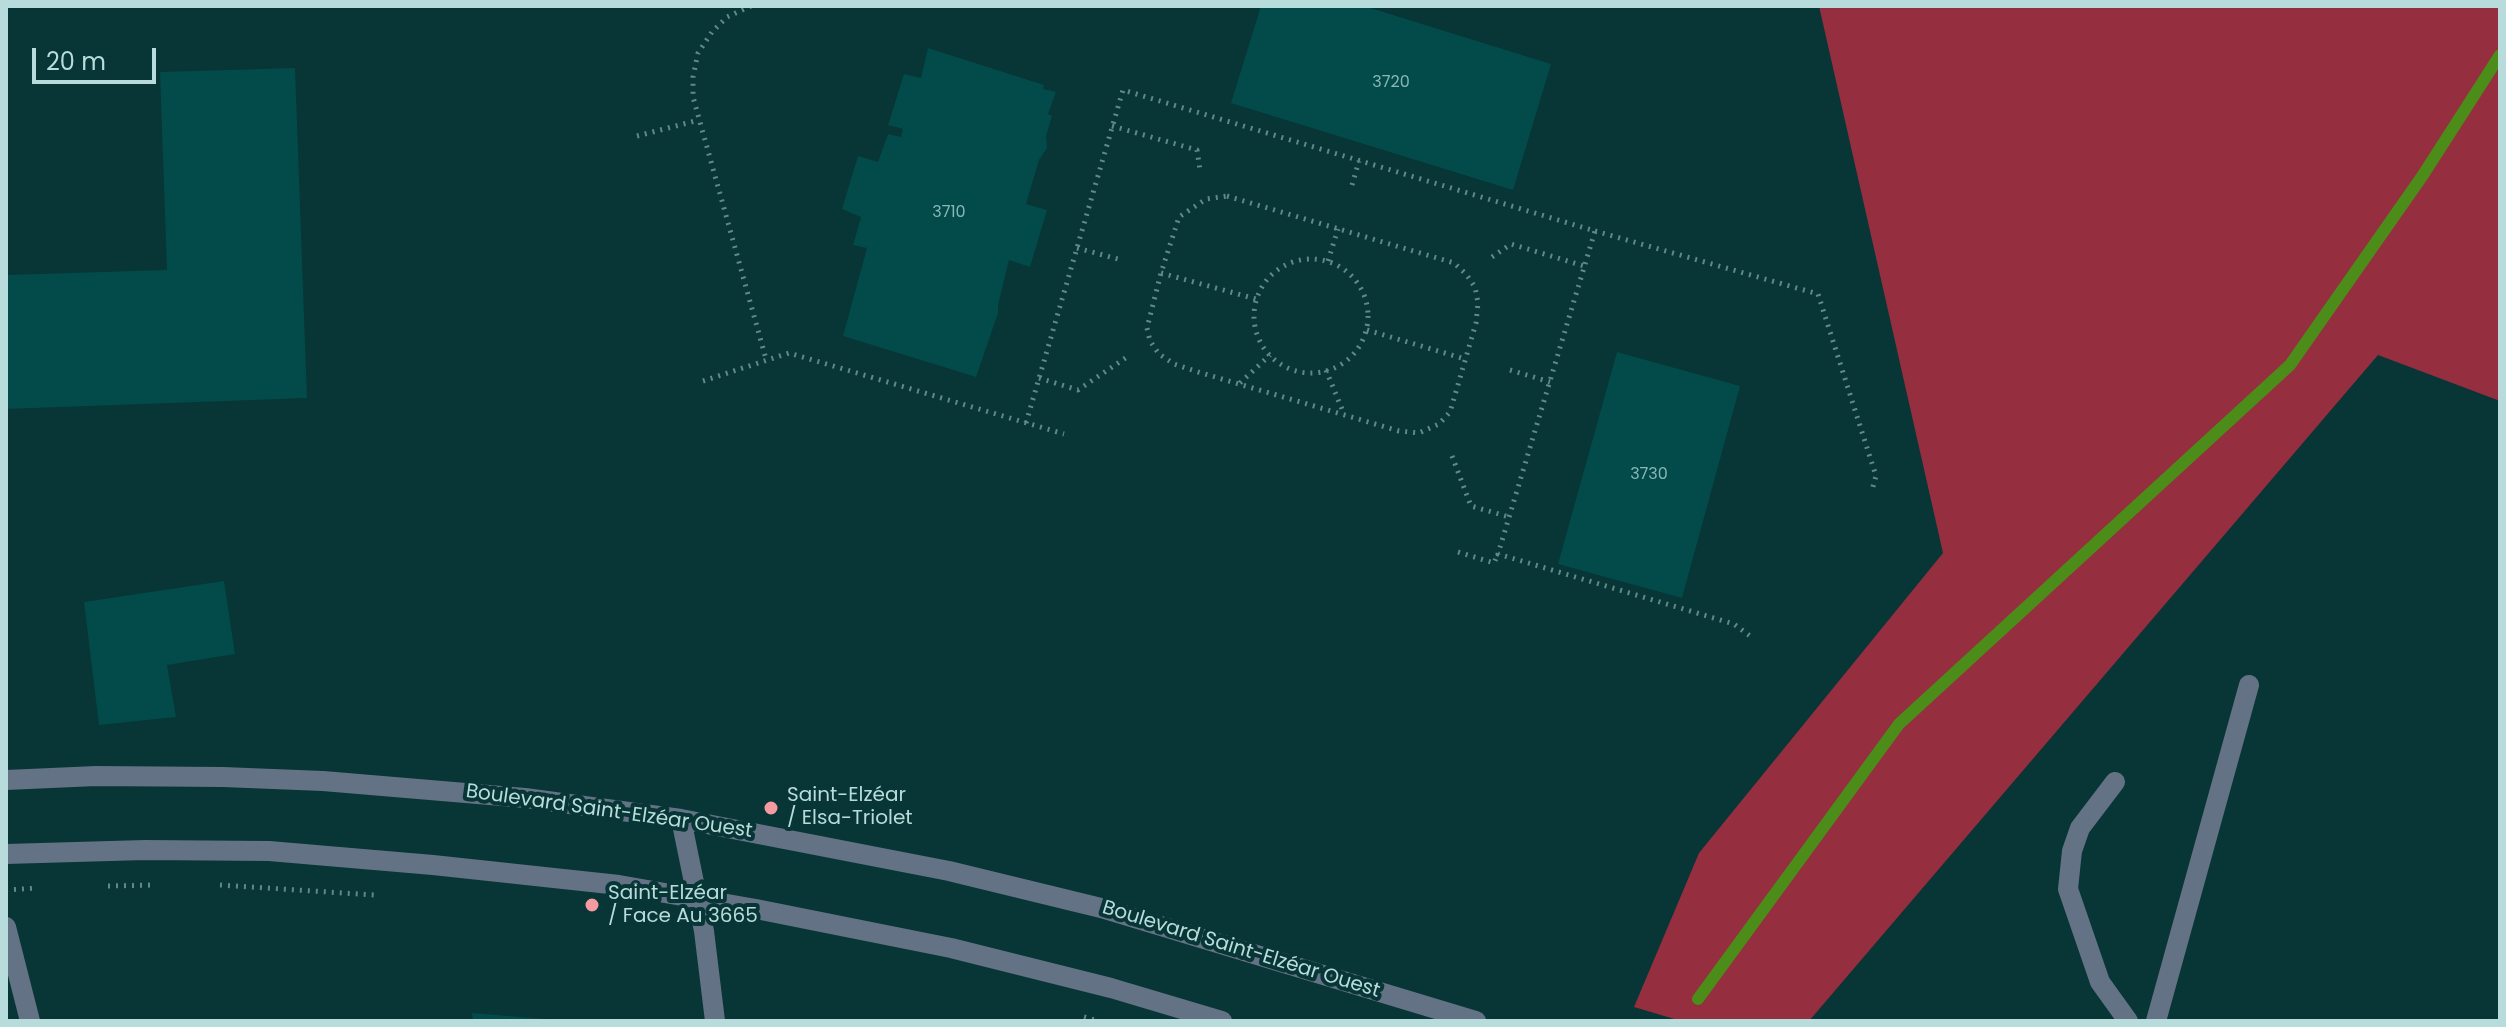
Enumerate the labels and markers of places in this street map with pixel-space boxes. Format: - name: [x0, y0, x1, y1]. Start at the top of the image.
- place label: Saint-Elzéar / Elsa-Triolet: [787, 784, 913, 831]
- marker: Saint-Elzéar / Elsa-Triolet: [762, 799, 780, 817]
- place label: Saint-Elzéar / Face Au 3665: [608, 882, 758, 929]
- marker: Saint-Elzéar / Face Au 3665: [583, 896, 601, 914]

